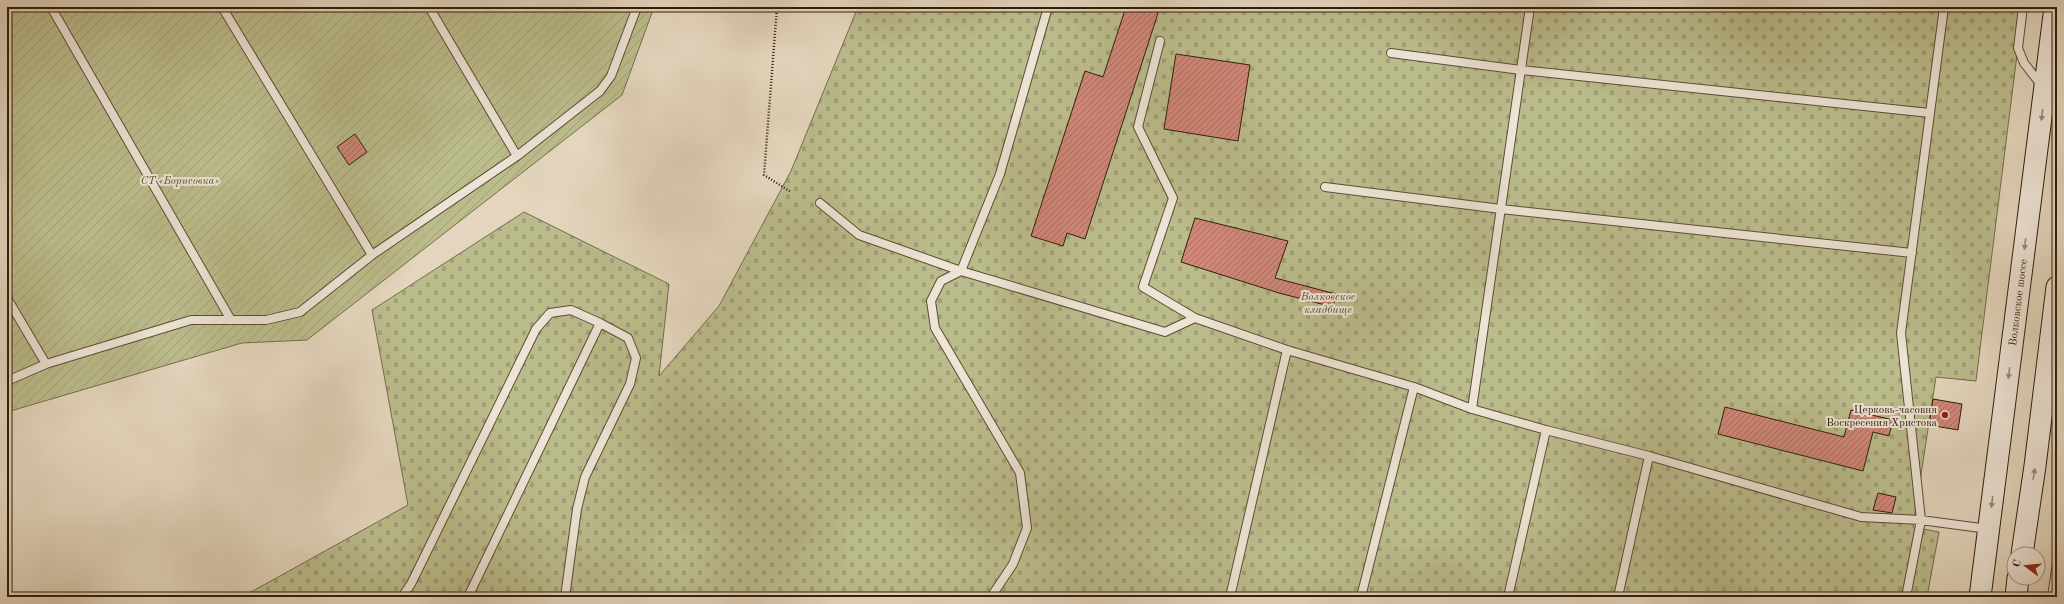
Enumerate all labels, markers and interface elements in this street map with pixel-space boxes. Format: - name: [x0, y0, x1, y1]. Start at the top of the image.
- one-way arrow: [2039, 109, 2045, 121]
- park label: СТ «Борисовка»: [141, 176, 219, 187]
- one-way arrow: [2022, 238, 2028, 250]
- street label: Волковское шоссе: [2008, 259, 2030, 347]
- park label: Волковское кладбище: [1300, 292, 1356, 316]
- one-way arrow: [2006, 367, 2012, 379]
- place label: Церковь-часовня Воскресения Христова: [1826, 405, 1938, 429]
- marker: Церковь-часовня Воскресения Христова: [1940, 410, 1950, 420]
- one-way arrow: [2031, 468, 2037, 480]
- one-way arrow: [1989, 496, 1995, 508]
- north arrow: [2006, 546, 2046, 586]
- text: С: [2012, 559, 2024, 569]

